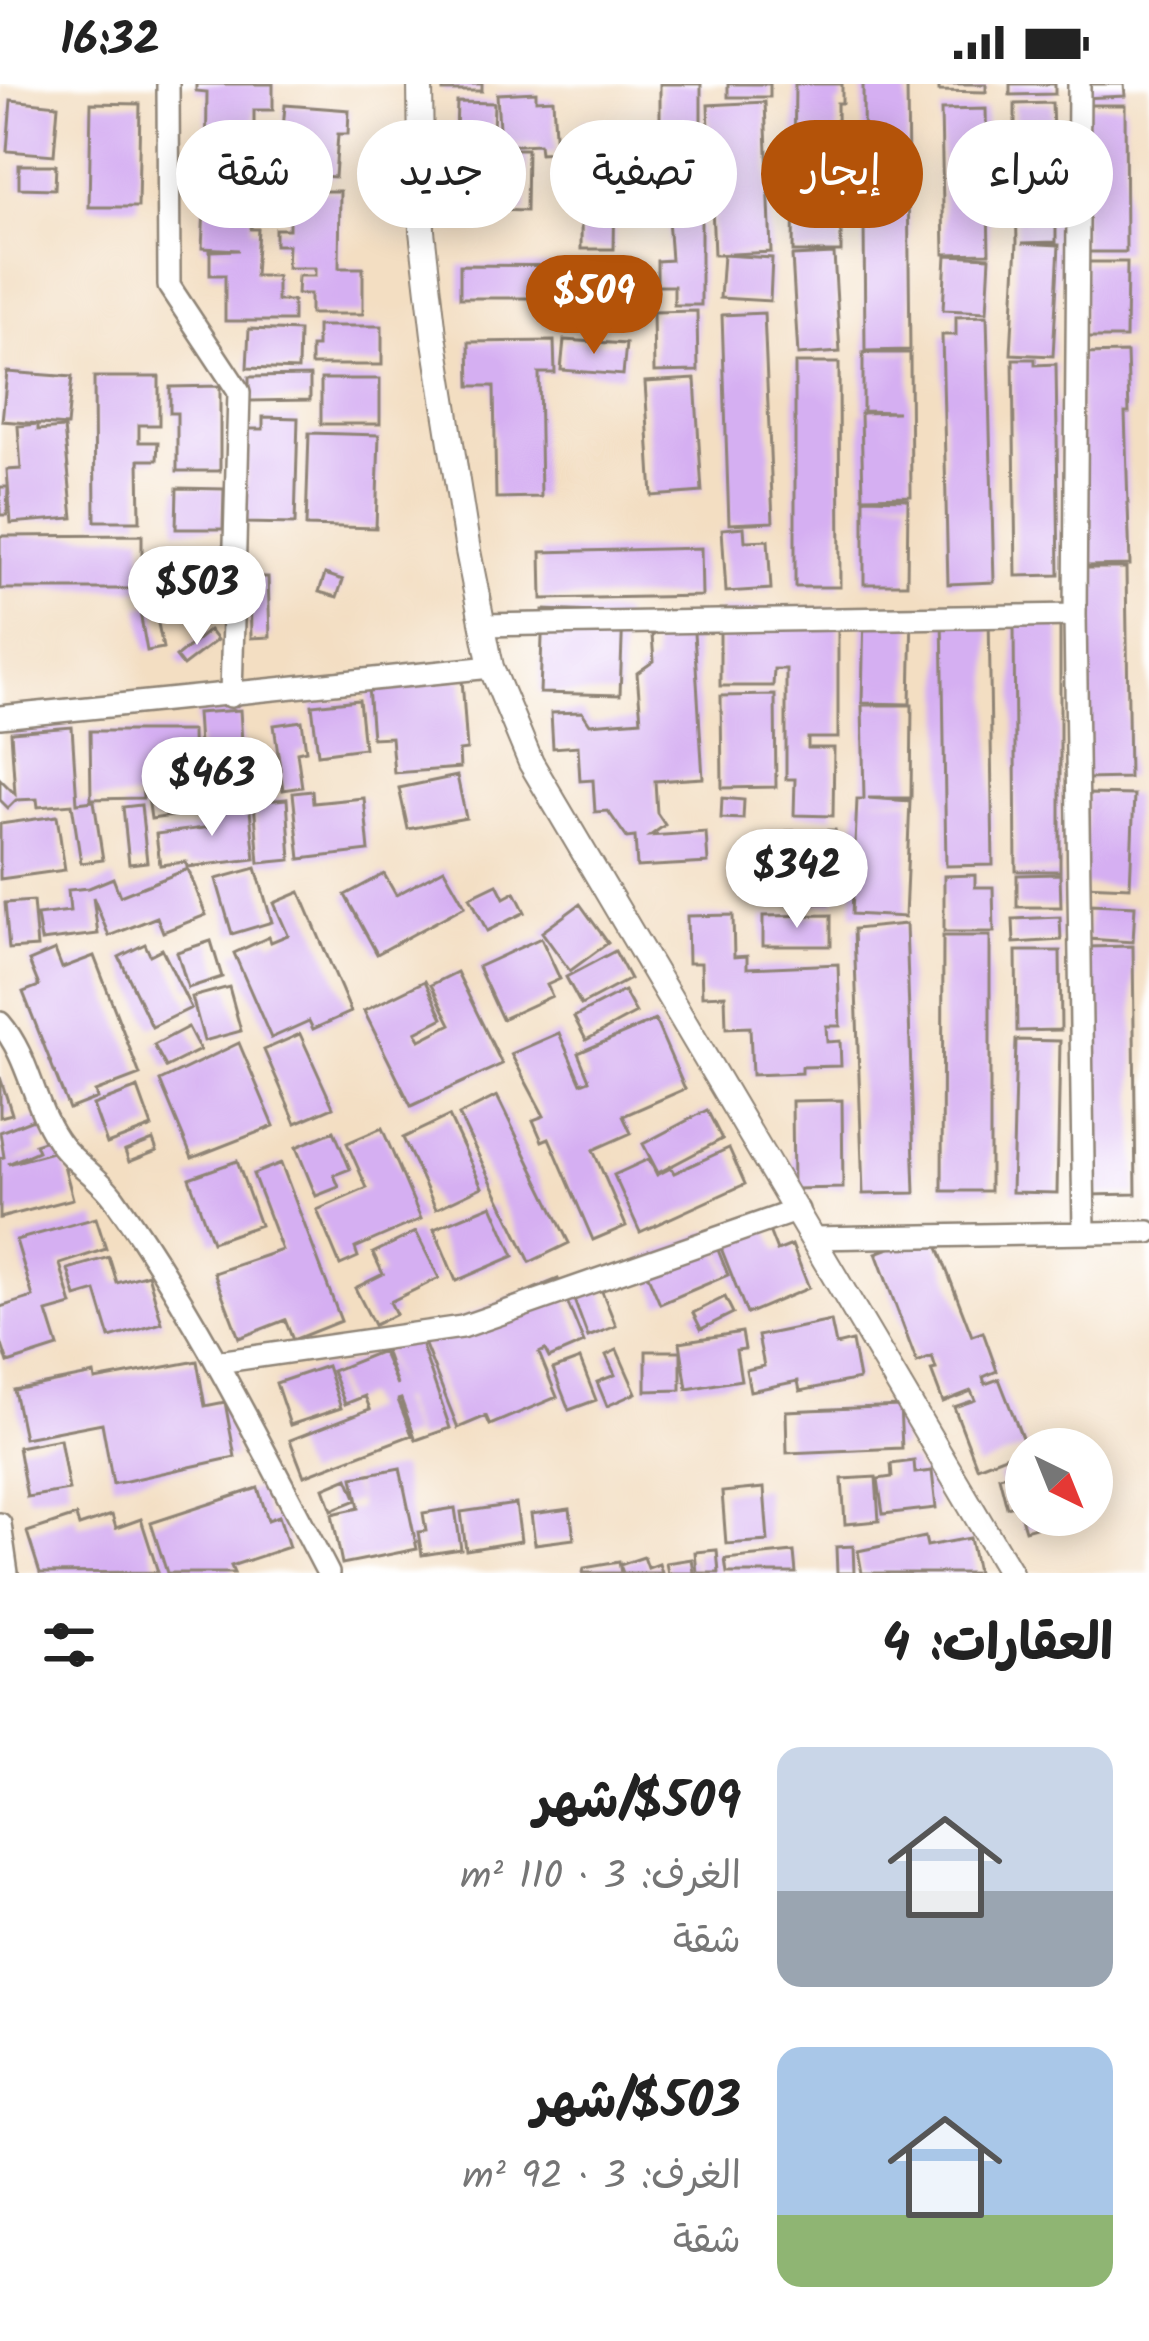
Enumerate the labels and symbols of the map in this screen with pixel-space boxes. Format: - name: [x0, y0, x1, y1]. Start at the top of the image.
- pin: $509: [523, 255, 665, 357]
- pin: $503: [126, 546, 268, 648]
- pin: $463: [141, 737, 283, 839]
- pin: $342: [726, 829, 868, 931]
- north arrow: [1005, 1428, 1113, 1536]

